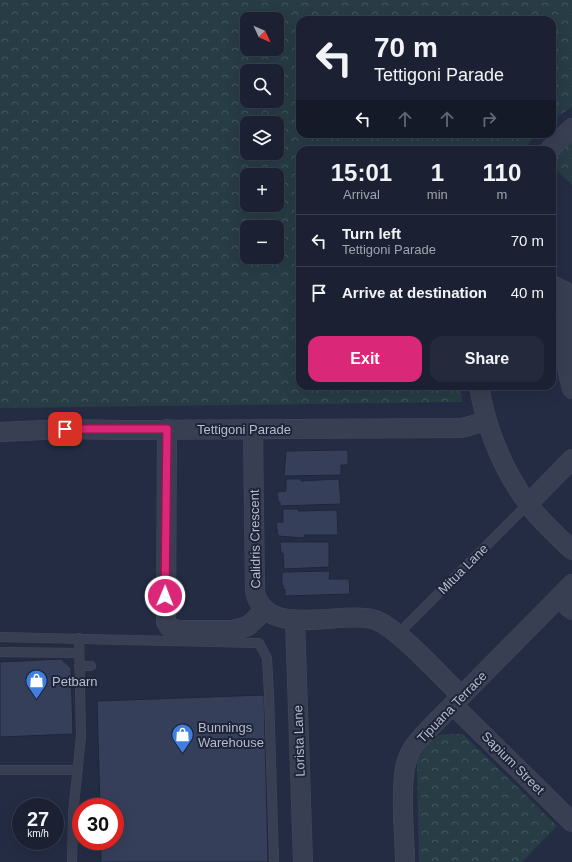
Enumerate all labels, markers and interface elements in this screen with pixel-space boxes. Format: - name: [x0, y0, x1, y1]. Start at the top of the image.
- north arrow: [240, 12, 284, 56]
- map controls: [240, 12, 284, 264]
- icon: left: [308, 32, 360, 84]
- text: 70 m: [374, 32, 438, 63]
- button: search: [240, 64, 284, 108]
- text: Tettigoni Parade: [374, 65, 504, 85]
- icon: left: [352, 108, 374, 130]
- icon: ahead: [394, 108, 416, 130]
- icon: ahead: [436, 108, 458, 130]
- icon: right: [478, 108, 500, 130]
- button: layers: [240, 116, 284, 160]
- text: 15:01: [331, 159, 392, 186]
- text: 1: [431, 159, 444, 186]
- text: 110: [483, 159, 521, 186]
- button: +: [240, 168, 284, 212]
- text: Arrival: [343, 187, 380, 202]
- text: min: [427, 187, 448, 202]
- text: m: [496, 187, 507, 202]
- button: −: [240, 220, 284, 264]
- text: Turn left: [342, 225, 401, 242]
- icon: left: [308, 230, 330, 252]
- text: 70 m: [511, 232, 544, 249]
- text: Tettigoni Parade: [342, 242, 436, 257]
- icon: arrive: [308, 282, 330, 304]
- text: Arrive at destination: [342, 284, 487, 301]
- text: 40 m: [511, 284, 544, 301]
- button: Exit: [308, 336, 422, 382]
- button: Share: [430, 336, 544, 382]
- pin: [48, 412, 82, 446]
- icon: arrive: [54, 418, 76, 440]
- street label: Tettigoni Parade: [197, 422, 291, 437]
- street label: Calidris Crescent: [247, 489, 263, 589]
- street label: Mitua Lane: [435, 541, 491, 597]
- position arrow: [144, 575, 186, 617]
- shop icon: Petbarn: [23, 668, 49, 701]
- street label: Tipuana Terrace: [414, 668, 490, 746]
- place label: Petbarn: [52, 674, 98, 689]
- street label: Lorista Lane: [290, 705, 308, 777]
- place label: Bunnings Warehouse: [198, 720, 264, 750]
- shop icon: Bunnings Warehouse: [169, 721, 195, 754]
- street label: Sapium Street: [479, 729, 548, 798]
- speed limit sign: 30: [72, 798, 124, 850]
- text: 27: [27, 808, 49, 830]
- text: km/h: [27, 828, 49, 839]

